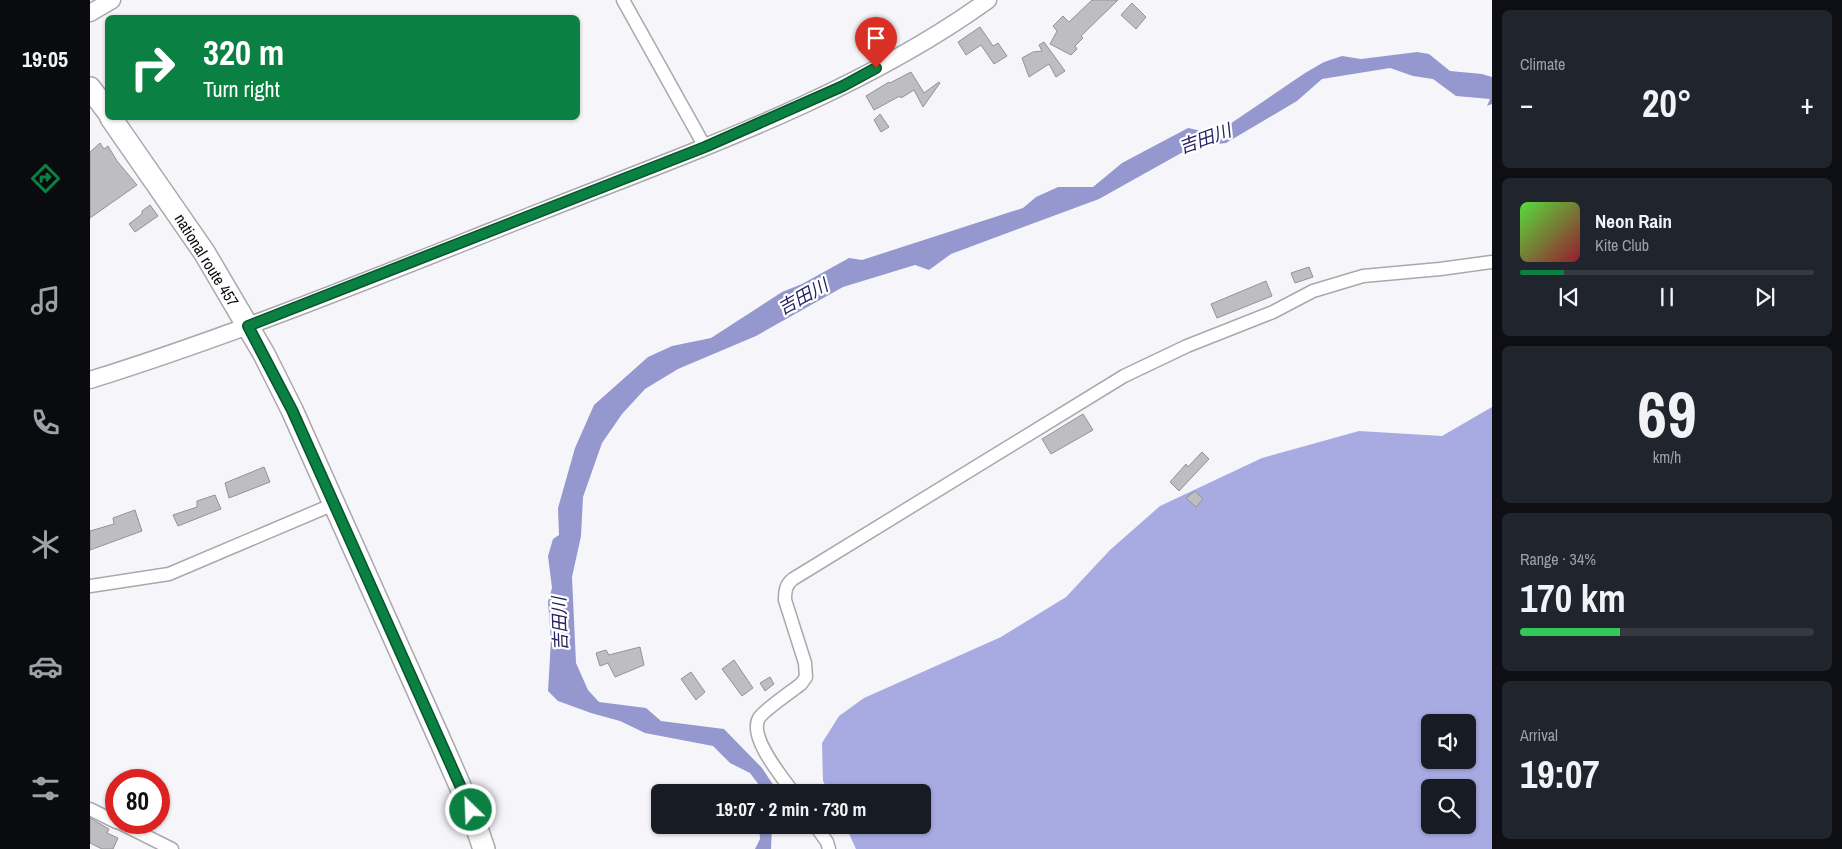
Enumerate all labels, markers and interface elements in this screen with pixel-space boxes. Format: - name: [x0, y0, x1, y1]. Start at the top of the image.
- pin: [855, 17, 897, 68]
- icon: arrive: [862, 24, 890, 52]
- text: 320 m: [203, 29, 284, 76]
- icon: right: [120, 35, 185, 100]
- text: 19:05: [22, 44, 68, 74]
- text: Climate: [1520, 53, 1565, 75]
- text: Turn right: [203, 74, 280, 104]
- text: 20°: [1642, 78, 1692, 129]
- text: −: [1520, 85, 1533, 123]
- text: +: [1801, 85, 1814, 123]
- water label: 吉田川: [1175, 117, 1236, 160]
- icon: directions: [28, 161, 63, 196]
- text: Neon Rain: [1595, 208, 1672, 234]
- street label: national route 457: [170, 209, 244, 311]
- text: Kite Club: [1595, 234, 1649, 256]
- water label: 吉田川: [773, 272, 834, 321]
- icon: music: [28, 283, 63, 318]
- icon: previous: [1555, 283, 1583, 311]
- icon: pause: [1653, 283, 1681, 311]
- icon: next: [1751, 283, 1779, 311]
- text: 69: [1637, 370, 1697, 457]
- icon: phone: [28, 405, 63, 440]
- text: km/h: [1653, 446, 1681, 468]
- icon: climate: [28, 527, 63, 562]
- text: Range · 34%: [1520, 548, 1596, 570]
- text: 170 km: [1520, 573, 1626, 624]
- water label: 吉田川: [546, 595, 573, 651]
- icon: car: [28, 649, 63, 684]
- map controls: [1421, 714, 1476, 834]
- button: sound: [1421, 714, 1476, 769]
- text: Arrival: [1520, 724, 1558, 746]
- text: 19:07: [1520, 749, 1600, 800]
- speed limit sign: 80: [105, 769, 170, 834]
- icon: filters: [28, 771, 63, 806]
- button: search: [1421, 779, 1476, 834]
- position arrow: [444, 783, 496, 835]
- text: 19:07 · 2 min · 730 m: [716, 796, 866, 822]

